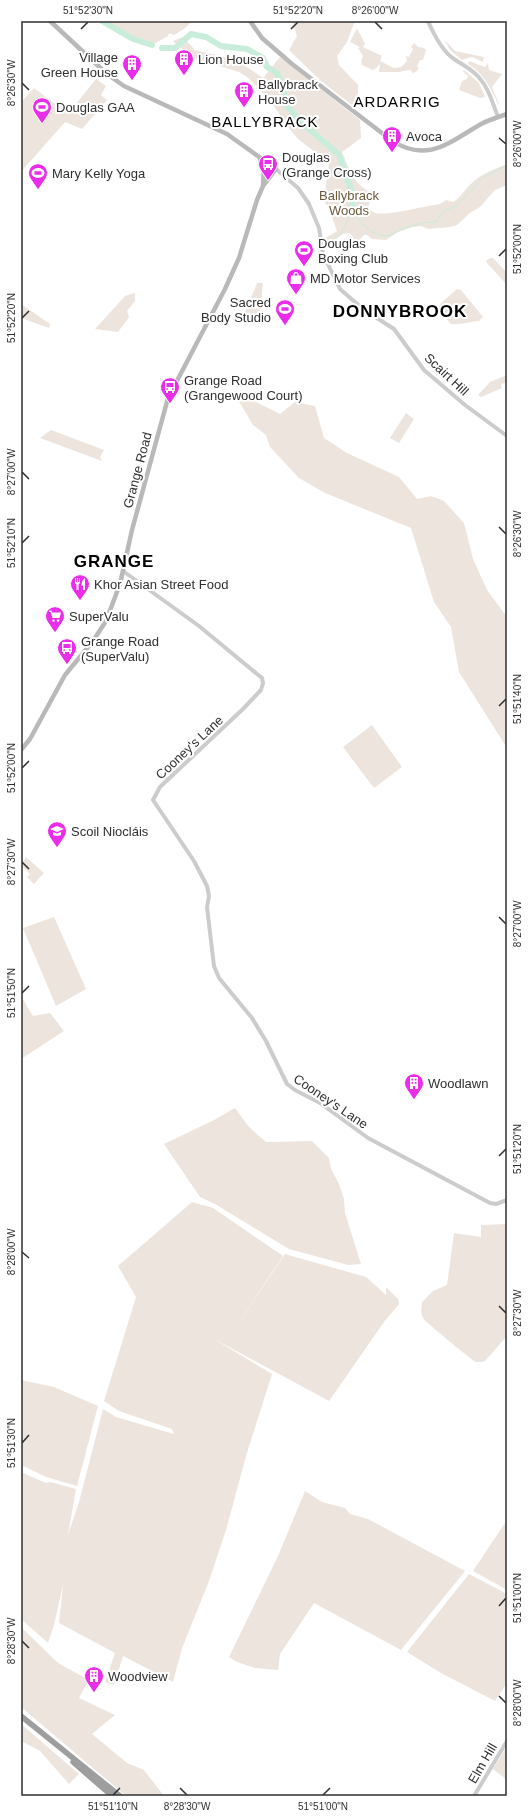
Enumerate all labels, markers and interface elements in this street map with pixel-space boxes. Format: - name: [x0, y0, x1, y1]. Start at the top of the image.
- text: 51°52'30"N: [63, 5, 113, 16]
- text: 51°52'20"N: [273, 5, 323, 16]
- text: 8°26'00"W: [352, 5, 399, 16]
- building icon: Lion House: [173, 48, 195, 76]
- place label: Village Green House: [41, 50, 118, 80]
- place label: Lion House: [198, 52, 264, 67]
- building icon: Village Green House: [121, 53, 143, 81]
- text: 8°26'30"W: [6, 59, 17, 106]
- place label: Ballybrack House: [258, 77, 318, 107]
- building icon: Ballybrack House: [233, 80, 255, 108]
- district label: ARDARRIG: [353, 93, 441, 110]
- sports icon: Douglas GAA: [31, 96, 53, 124]
- place label: Douglas GAA: [56, 100, 135, 115]
- district label: BALLYBRACK: [211, 113, 319, 130]
- text: 8°26'00"W: [512, 120, 523, 167]
- building icon: Avoca: [381, 125, 403, 153]
- place label: Avoca: [406, 129, 443, 144]
- place label: Douglas (Grange Cross): [282, 150, 372, 180]
- bus stop icon: Douglas (Grange Cross): [257, 153, 279, 181]
- sports icon: Mary Kelly Yoga: [27, 162, 49, 190]
- place label: Mary Kelly Yoga: [52, 166, 146, 181]
- park label: Ballybrack Woods: [319, 188, 379, 218]
- text: 51°52'00"N: [512, 224, 523, 274]
- place label: Douglas Boxing Club: [318, 236, 388, 266]
- sports icon: Douglas Boxing Club: [293, 239, 315, 267]
- shop icon: MD Motor Services: [285, 267, 307, 295]
- place label: MD Motor Services: [310, 271, 421, 286]
- text: 51°52'20"N: [6, 293, 17, 343]
- place label: Sacred Body Studio: [201, 295, 271, 325]
- sports icon: Sacred Body Studio: [274, 298, 296, 326]
- district label: DONNYBROOK: [333, 302, 467, 321]
- street label: Scairt Hill: [421, 350, 472, 399]
- place label: Grange Road (Grangewood Court): [184, 373, 303, 403]
- bus stop icon: Grange Road (Grangewood Court): [159, 376, 181, 404]
- street label: Grange Road: [120, 430, 155, 510]
- text: 8°27'00"W: [6, 448, 17, 495]
- text: 8°26'30"W: [512, 510, 523, 557]
- text: 51°52'10"N: [6, 518, 17, 568]
- district label: GRANGE: [74, 552, 154, 571]
- restaurant icon: Khor Asian Street Food: [69, 573, 91, 601]
- place label: Khor Asian Street Food: [94, 577, 228, 592]
- supermarket icon: SuperValu: [44, 605, 66, 633]
- place label: SuperValu: [69, 609, 129, 624]
- place label: Grange Road (SuperValu): [81, 634, 159, 664]
- bus stop icon: Grange Road (SuperValu): [56, 637, 78, 665]
- text: 51°51'40"N: [512, 674, 523, 724]
- street label: Cooney's Lane: [153, 712, 226, 782]
- text: 51°52'00"N: [6, 743, 17, 793]
- school or university icon: Scoil Niocláis: [46, 820, 68, 848]
- place label: Scoil Niocláis: [71, 824, 149, 839]
- text: 8°27'30"W: [6, 838, 17, 885]
- text: 8°27'00"W: [512, 900, 523, 947]
- text: 51°51'50"N: [6, 968, 17, 1018]
- street label: Cooney's Lane: [291, 1071, 371, 1132]
- building icon: Woodlawn: [403, 1072, 425, 1100]
- place label: Woodlawn: [428, 1076, 488, 1091]
- text: 51°51'20"N: [512, 1124, 523, 1174]
- text: 8°28'00"W: [6, 1228, 17, 1275]
- text: 8°27'30"W: [512, 1289, 523, 1336]
- text: 51°51'30"N: [6, 1418, 17, 1468]
- text: 51°51'00"N: [512, 1573, 523, 1623]
- text: 8°28'30"W: [6, 1617, 17, 1664]
- building icon: Woodview: [83, 1665, 105, 1693]
- place label: Woodview: [108, 1669, 168, 1684]
- text: 8°28'00"W: [512, 1679, 523, 1726]
- street label: Elm Hill: [465, 1740, 500, 1786]
- text: 51°51'10"N: [88, 1801, 138, 1812]
- text: 8°28'30"W: [164, 1801, 211, 1812]
- text: 51°51'00"N: [298, 1801, 348, 1812]

